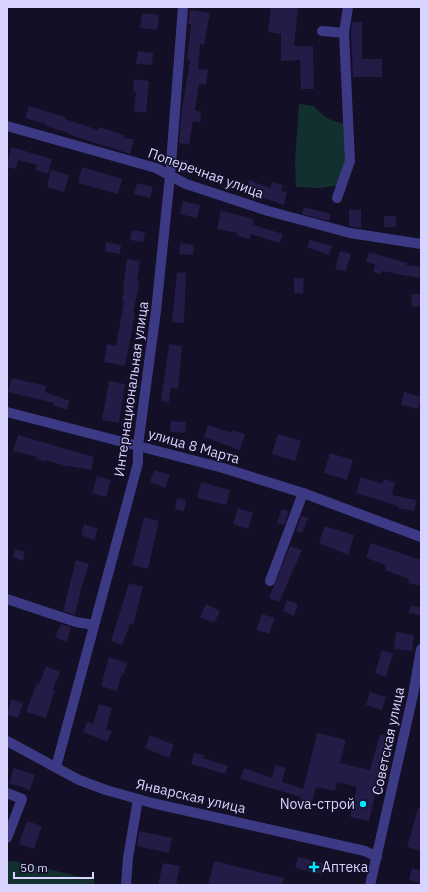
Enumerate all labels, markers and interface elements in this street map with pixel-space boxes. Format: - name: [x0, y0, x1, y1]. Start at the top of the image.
- street label: Поперечная улица: [146, 144, 267, 202]
- street label: Интернациональная улица: [110, 300, 152, 478]
- street label: улица 8 Марта: [146, 424, 242, 468]
- street label: Советская улица: [368, 685, 408, 797]
- street label: Январская улица: [134, 775, 248, 818]
- place label: Nova-строй: [280, 795, 355, 813]
- marker: Nova-строй: [358, 799, 368, 809]
- scale bar: [14, 854, 93, 880]
- place label: Аптека: [322, 858, 369, 876]
- text: 50 m: [20, 860, 48, 875]
- marker: Аптека: [309, 862, 319, 872]

